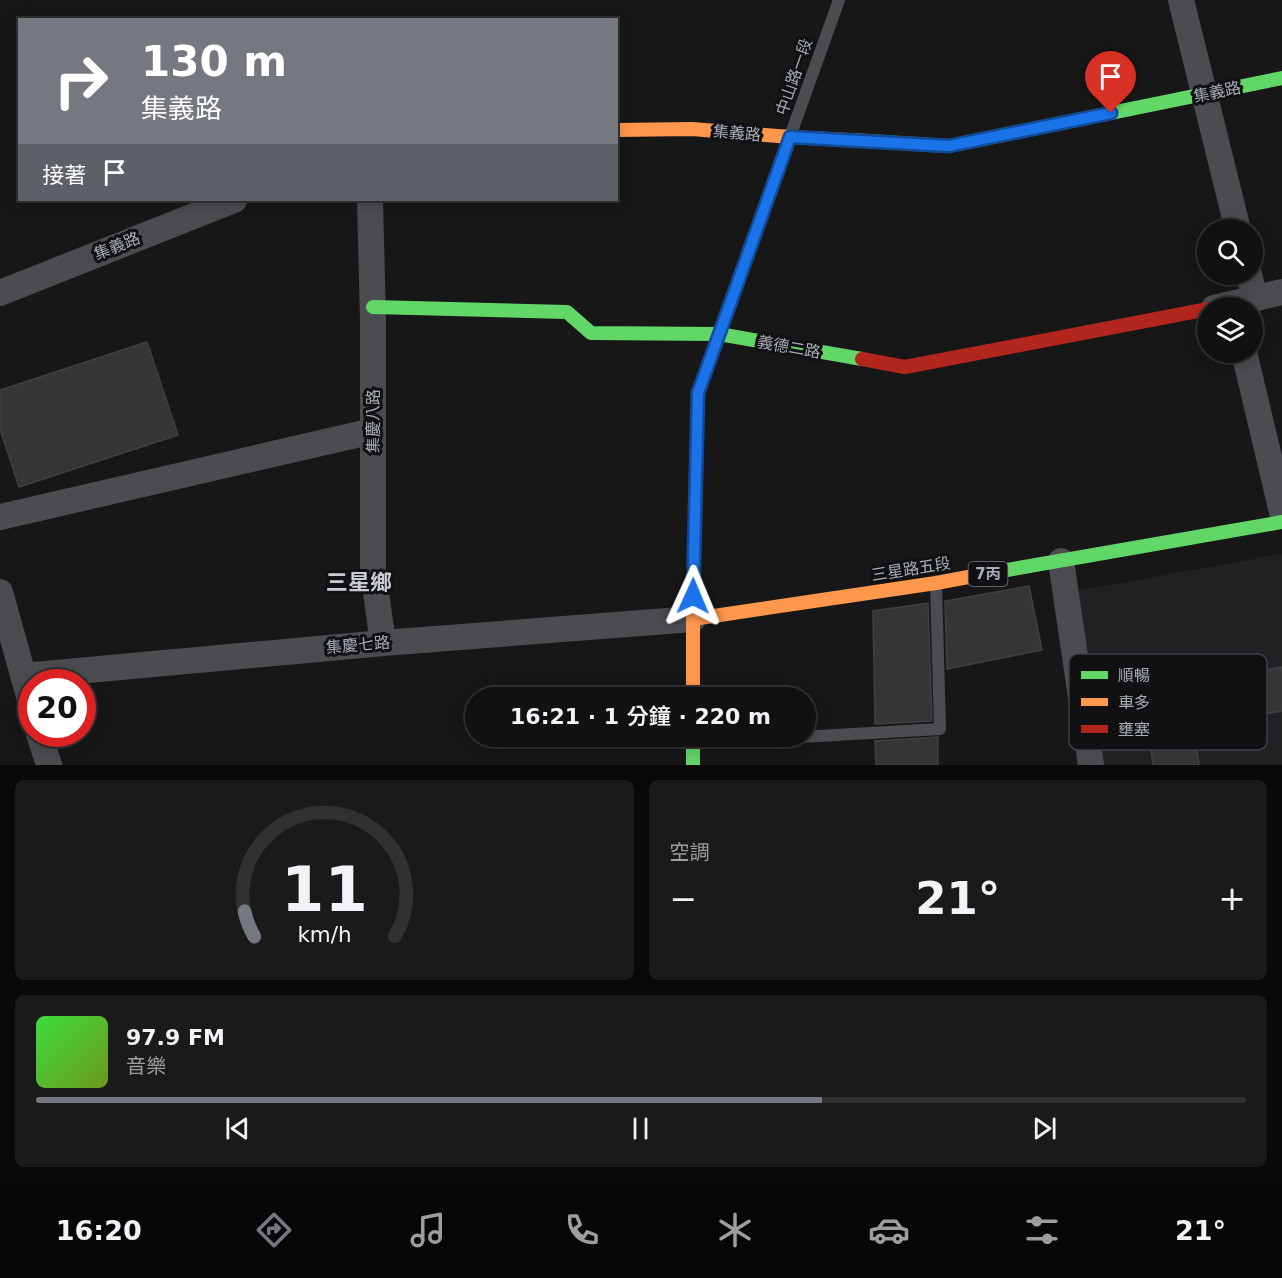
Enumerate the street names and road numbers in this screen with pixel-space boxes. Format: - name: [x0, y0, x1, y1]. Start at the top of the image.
- street label: 中山路一段: [772, 36, 816, 118]
- street label: 集義路: [1192, 78, 1242, 106]
- street label: 集義路: [712, 121, 762, 145]
- street label: 集義路: [91, 228, 143, 264]
- street label: 義德二路: [756, 332, 822, 362]
- street label: 集慶八路: [364, 389, 383, 453]
- street label: 三星路五段: [870, 553, 952, 585]
- road number: 7丙: [968, 562, 1008, 586]
- street label: 集慶七路: [325, 633, 391, 657]

